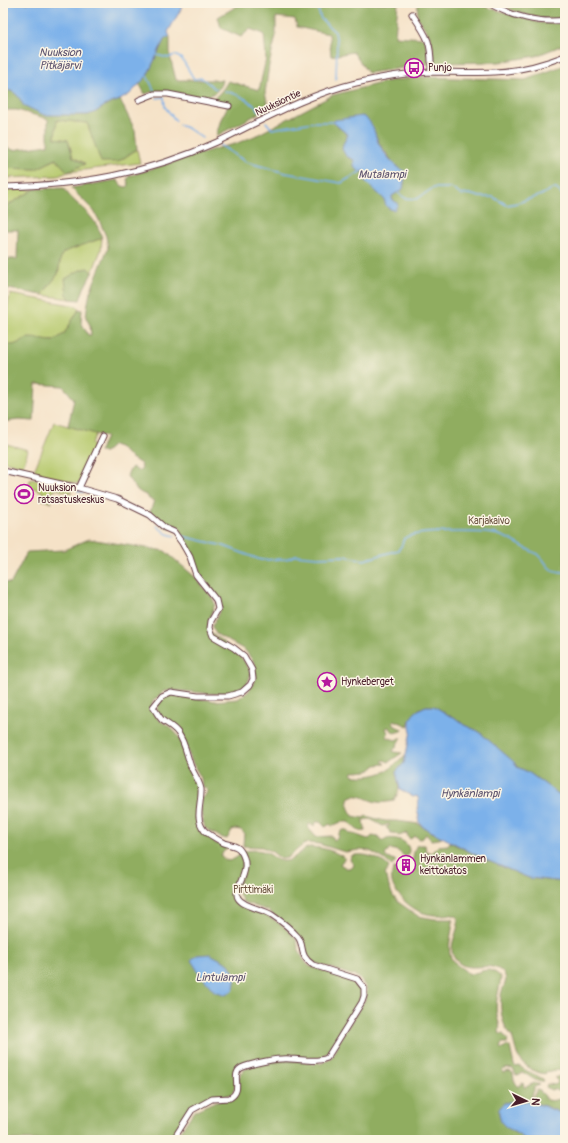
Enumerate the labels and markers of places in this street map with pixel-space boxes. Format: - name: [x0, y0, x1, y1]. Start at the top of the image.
- bus stop icon: Punjo: [403, 57, 425, 79]
- place label: Punjo: [428, 62, 453, 74]
- place label: Nuuksion ratsastuskeskus: [38, 482, 105, 506]
- sports icon: Nuuksion ratsastuskeskus: [13, 483, 35, 505]
- place icon: Hynkeberget: [316, 671, 338, 693]
- place label: Hynkeberget: [341, 676, 395, 688]
- place label: Hynkänlammen keittokatos: [420, 853, 486, 877]
- building icon: Hynkänlammen keittokatos: [395, 854, 417, 876]

